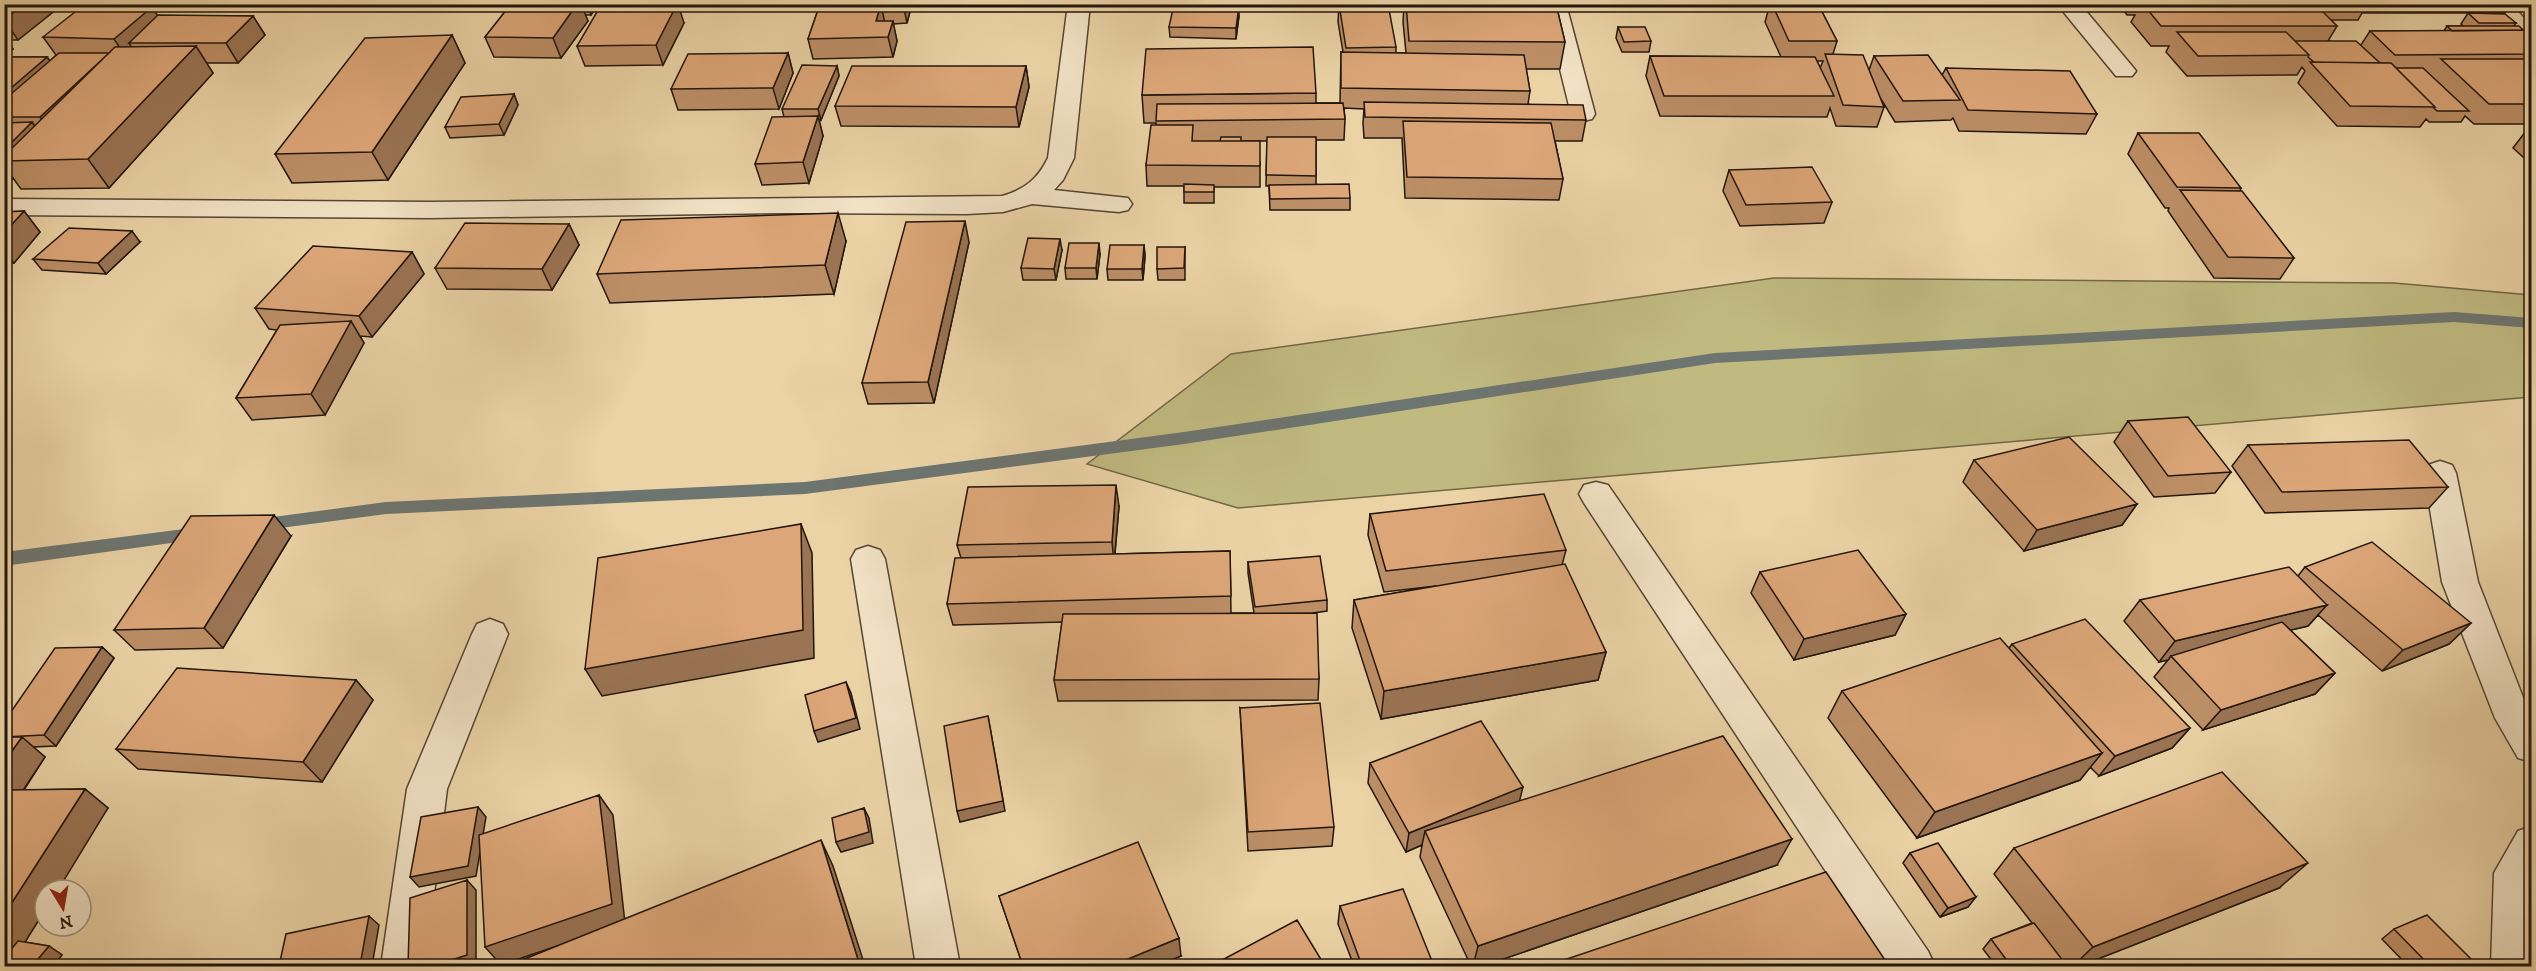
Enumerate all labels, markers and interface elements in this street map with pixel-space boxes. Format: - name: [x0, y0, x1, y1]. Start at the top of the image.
- north arrow: [33, 878, 93, 938]
- text: N: [57, 911, 74, 933]

